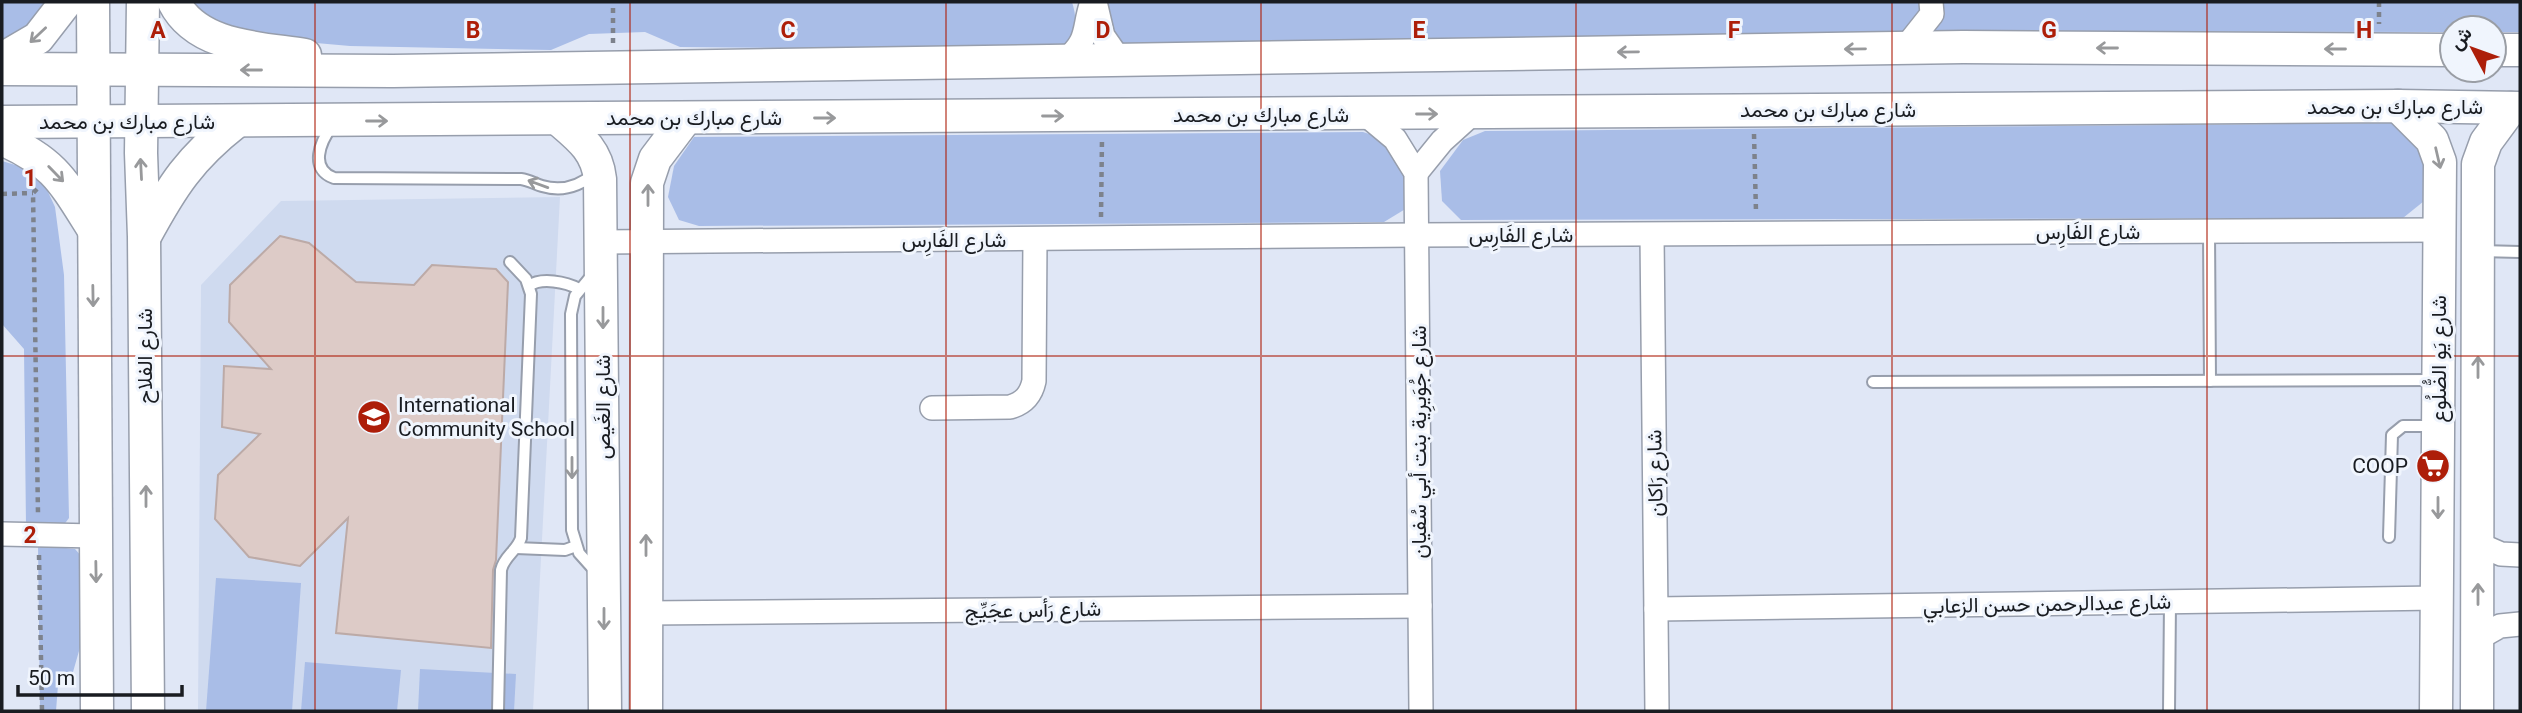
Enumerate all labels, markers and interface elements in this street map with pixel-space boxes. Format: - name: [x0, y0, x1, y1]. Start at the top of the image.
- north arrow: [2438, 14, 2508, 84]
- text: A: [150, 17, 166, 44]
- text: B: [466, 17, 480, 44]
- text: C: [780, 17, 796, 44]
- text: D: [1096, 17, 1110, 44]
- text: E: [1413, 17, 1426, 44]
- text: F: [1728, 17, 1741, 44]
- text: G: [2041, 17, 2057, 44]
- text: H: [2356, 17, 2372, 44]
- text: ش: [2444, 22, 2477, 54]
- one-way arrow: [29, 27, 47, 43]
- one-way arrow: [2096, 41, 2119, 55]
- one-way arrow: [1844, 42, 1867, 55]
- one-way arrow: [2324, 42, 2347, 56]
- one-way arrow: [1617, 45, 1640, 59]
- one-way arrow: [240, 63, 263, 77]
- street label: شارع مبارك بن محمد: [2307, 95, 2483, 121]
- street label: شارع مبارك بن محمد: [1740, 98, 1916, 124]
- street label: شارع مبارك بن محمد: [1173, 103, 1349, 129]
- street label: شارع مبارك بن محمد: [606, 106, 782, 132]
- one-way arrow: [1416, 107, 1439, 121]
- one-way arrow: [1041, 109, 1064, 123]
- street label: شارع مبارك بن محمد: [39, 110, 215, 136]
- one-way arrow: [814, 111, 837, 125]
- one-way arrow: [366, 114, 389, 128]
- one-way arrow: [2432, 147, 2445, 169]
- one-way arrow: [135, 158, 148, 181]
- text: 1: [23, 165, 37, 192]
- one-way arrow: [47, 165, 64, 182]
- one-way arrow: [528, 177, 550, 189]
- one-way arrow: [641, 184, 655, 207]
- street label: شارع الفَارِس: [2036, 220, 2140, 249]
- street label: شارع الفَارِس: [1469, 223, 1573, 252]
- street label: شارع الفَارِس: [902, 228, 1006, 257]
- one-way arrow: [86, 284, 100, 307]
- street label: شارع يَو الضُّلُوع: [2422, 295, 2453, 423]
- one-way arrow: [596, 306, 610, 329]
- street label: شارع الفلاح: [133, 308, 159, 404]
- street label: شارع جُوَيرِية بنت أبي سُفيان: [1407, 325, 1436, 559]
- street label: شارع الغَيص: [591, 355, 617, 459]
- one-way arrow: [2471, 355, 2485, 378]
- place label: International Community School: [398, 393, 575, 441]
- school or university icon: International Community School: [355, 398, 393, 436]
- street label: شارع رَاكان: [1642, 429, 1670, 517]
- supermarket icon: COOP: [2414, 447, 2452, 485]
- place label: COOP: [2352, 454, 2408, 478]
- one-way arrow: [565, 457, 579, 480]
- one-way arrow: [140, 485, 153, 508]
- one-way arrow: [2431, 496, 2445, 519]
- text: 2: [23, 522, 37, 549]
- one-way arrow: [639, 534, 653, 557]
- one-way arrow: [89, 560, 103, 583]
- one-way arrow: [2471, 583, 2484, 606]
- street label: شارع عبدالرحمن حسن الزعابي: [1923, 590, 2172, 623]
- street label: شارع رَأس عجَيِّج: [965, 597, 1102, 625]
- one-way arrow: [597, 607, 611, 630]
- scale bar: [18, 654, 182, 698]
- text: 50 m: [28, 666, 75, 690]

